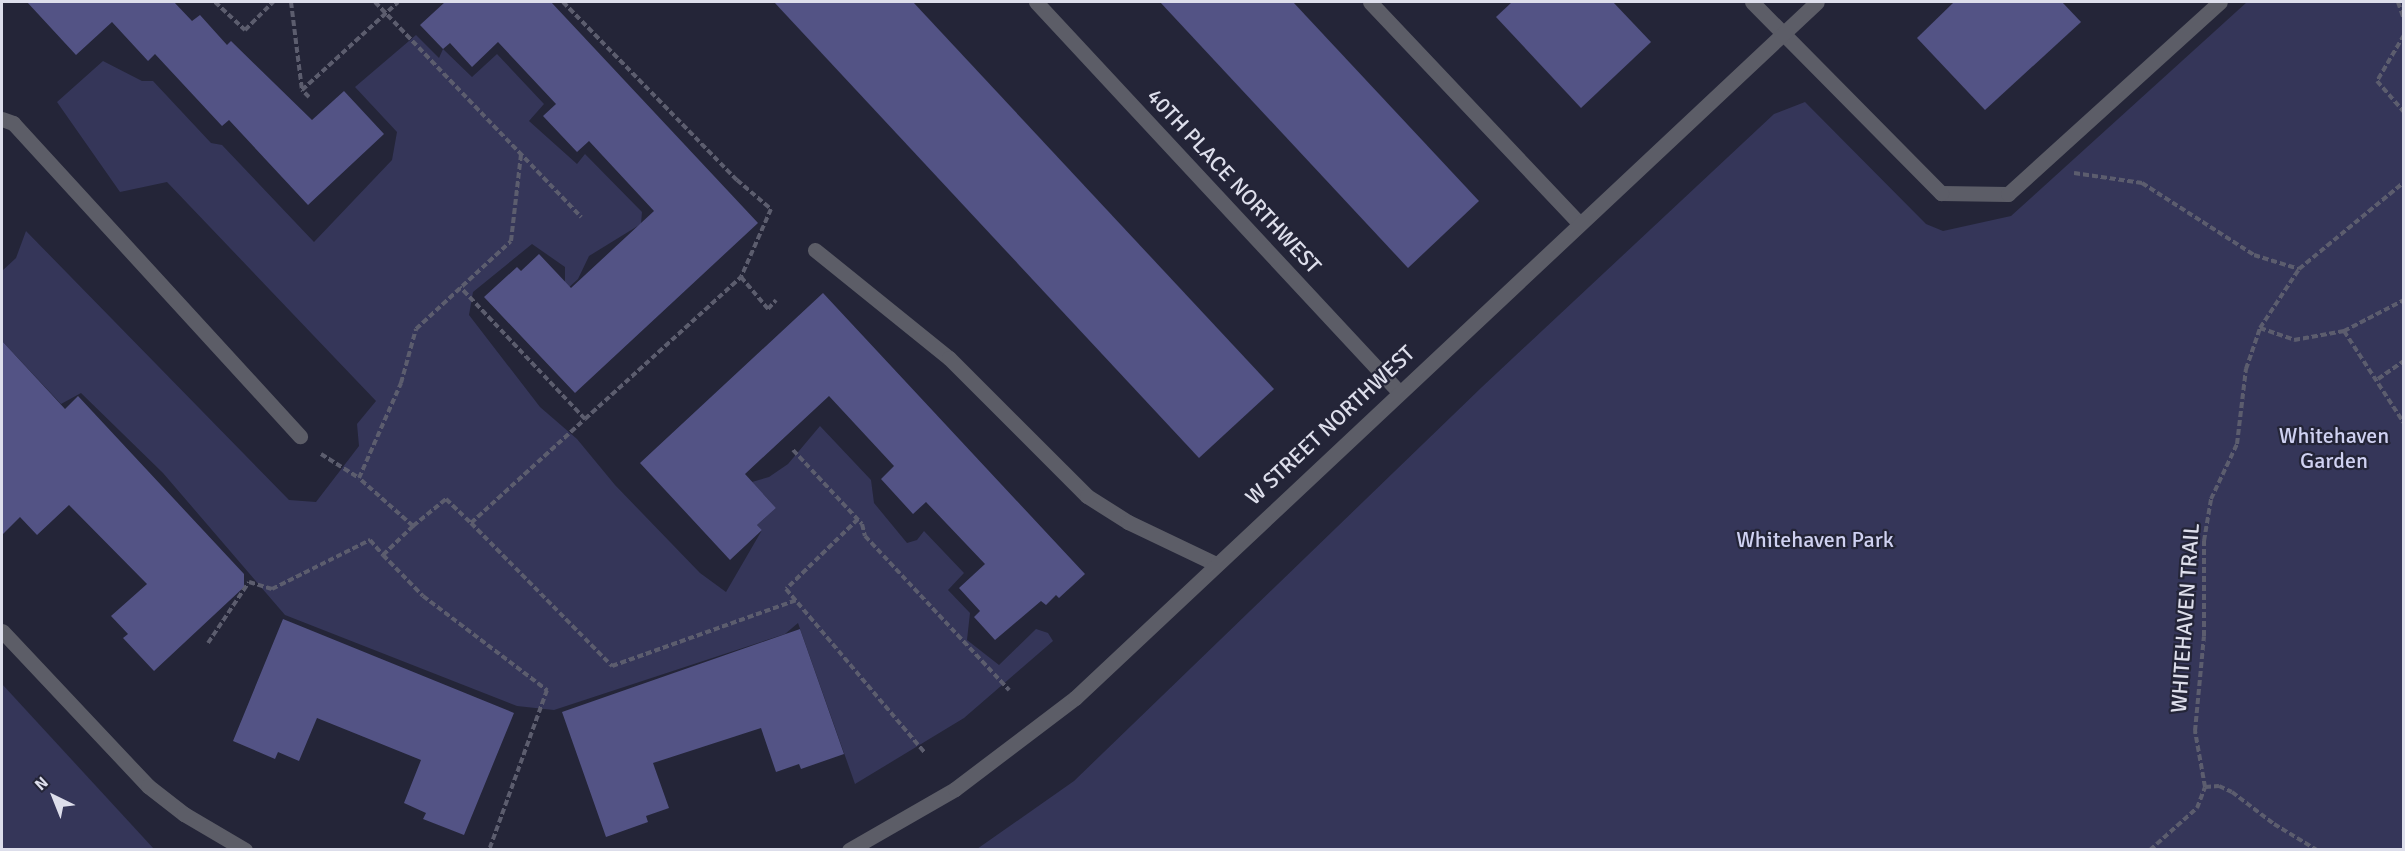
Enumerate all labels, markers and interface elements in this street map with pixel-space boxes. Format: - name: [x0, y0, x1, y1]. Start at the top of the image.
- street label: 40TH PLACE NORTHWEST: [1141, 83, 1327, 279]
- street label: W STREET NORTHWEST: [1240, 340, 1420, 510]
- park label: Whitehaven Garden: [2279, 422, 2389, 474]
- street label: WHITEHAVEN TRAIL: [2165, 522, 2205, 714]
- park label: Whitehaven Park: [1736, 527, 1894, 553]
- north arrow: [24, 767, 84, 827]
- text: N: [31, 773, 53, 795]

